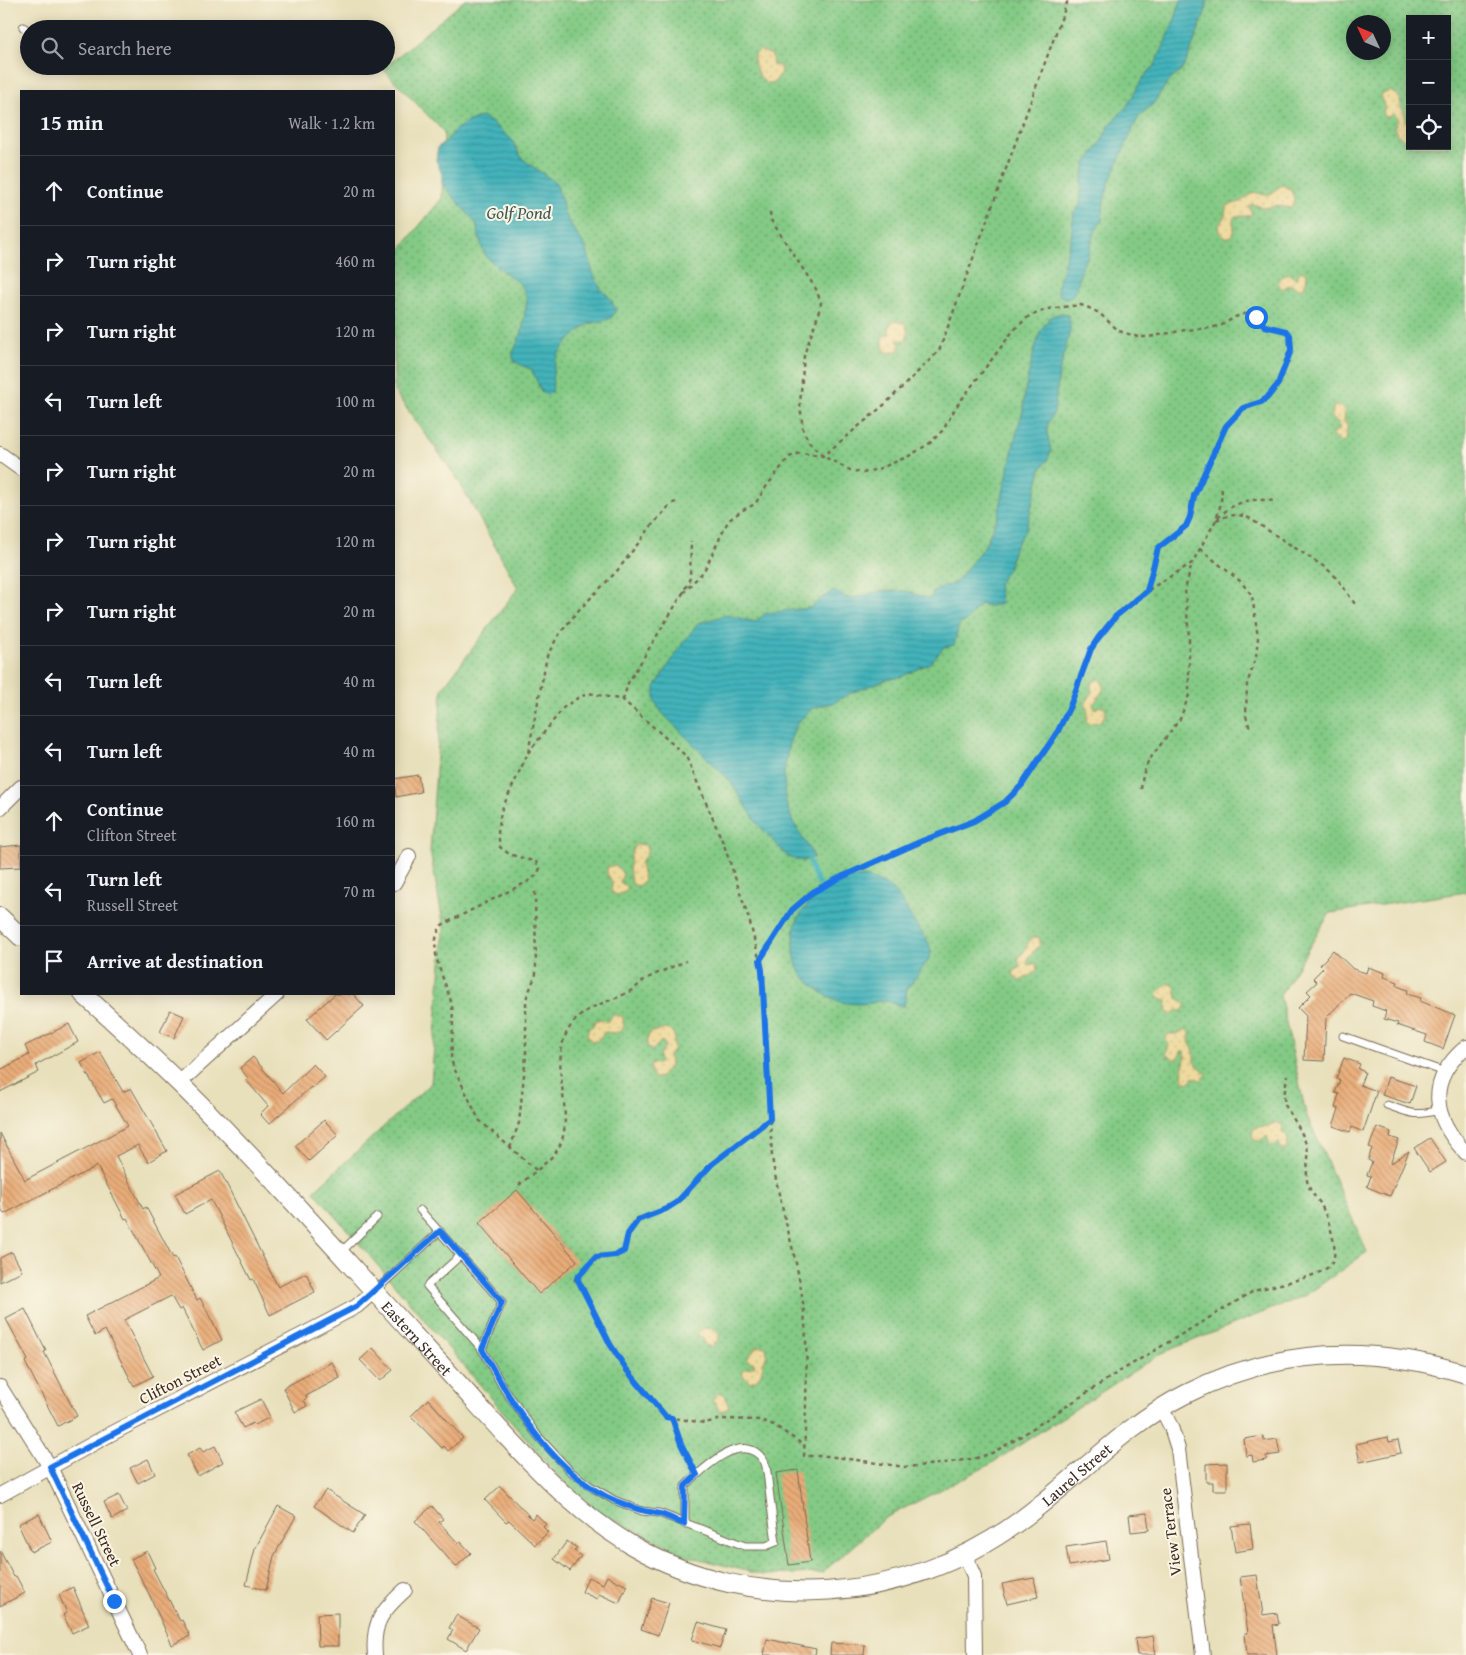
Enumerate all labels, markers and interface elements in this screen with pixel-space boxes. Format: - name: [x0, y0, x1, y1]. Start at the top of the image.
- north arrow: [1346, 15, 1391, 60]
- map controls: [1406, 15, 1451, 150]
- button: +: [1406, 15, 1451, 60]
- search box: [20, 20, 395, 75]
- icon: search: [38, 34, 66, 62]
- text: Search here: [78, 34, 172, 62]
- button: −: [1406, 60, 1451, 105]
- button: locate: [1406, 105, 1451, 150]
- text: 15 min: [40, 107, 103, 138]
- text: Walk · 1.2 km: [288, 111, 375, 135]
- icon: ahead: [40, 177, 68, 205]
- text: Continue: [87, 177, 164, 205]
- text: 20 m: [343, 179, 375, 203]
- water label: Golf Pond: [487, 199, 552, 226]
- icon: right: [40, 247, 68, 275]
- text: Turn right: [87, 247, 176, 275]
- text: 460 m: [335, 249, 375, 273]
- route start: [1245, 306, 1268, 329]
- icon: right: [40, 317, 68, 345]
- text: Turn right: [87, 317, 176, 345]
- text: 120 m: [335, 319, 375, 343]
- icon: left: [40, 387, 68, 415]
- text: Turn left: [87, 387, 162, 415]
- text: 100 m: [335, 389, 375, 413]
- icon: right: [40, 457, 68, 485]
- text: Turn right: [87, 457, 176, 485]
- text: 20 m: [343, 459, 375, 483]
- icon: right: [40, 527, 68, 555]
- text: Turn right: [87, 527, 176, 555]
- text: 120 m: [335, 529, 375, 553]
- icon: right: [40, 597, 68, 625]
- text: Turn right: [87, 597, 176, 625]
- text: 20 m: [343, 599, 375, 623]
- icon: left: [40, 667, 68, 695]
- text: Turn left: [87, 667, 162, 695]
- text: 40 m: [343, 669, 375, 693]
- icon: left: [40, 737, 68, 765]
- text: Turn left: [87, 737, 162, 765]
- text: 40 m: [343, 739, 375, 763]
- text: Continue: [87, 795, 164, 823]
- icon: ahead: [40, 807, 68, 835]
- text: 160 m: [335, 809, 375, 833]
- text: Clifton Street: [87, 823, 177, 847]
- text: Turn left: [87, 865, 162, 893]
- icon: left: [40, 877, 68, 905]
- text: 70 m: [343, 879, 375, 903]
- text: Russell Street: [87, 893, 178, 917]
- icon: arrive: [40, 947, 68, 975]
- text: Arrive at destination: [87, 947, 263, 975]
- street label: Eastern Street: [376, 1295, 458, 1381]
- street label: Clifton Street: [135, 1348, 226, 1410]
- street label: Laurel Street: [1036, 1437, 1117, 1512]
- street label: Russell Street: [66, 1478, 128, 1570]
- street label: View Terrace: [1153, 1487, 1187, 1577]
- route end: [103, 1590, 126, 1613]

